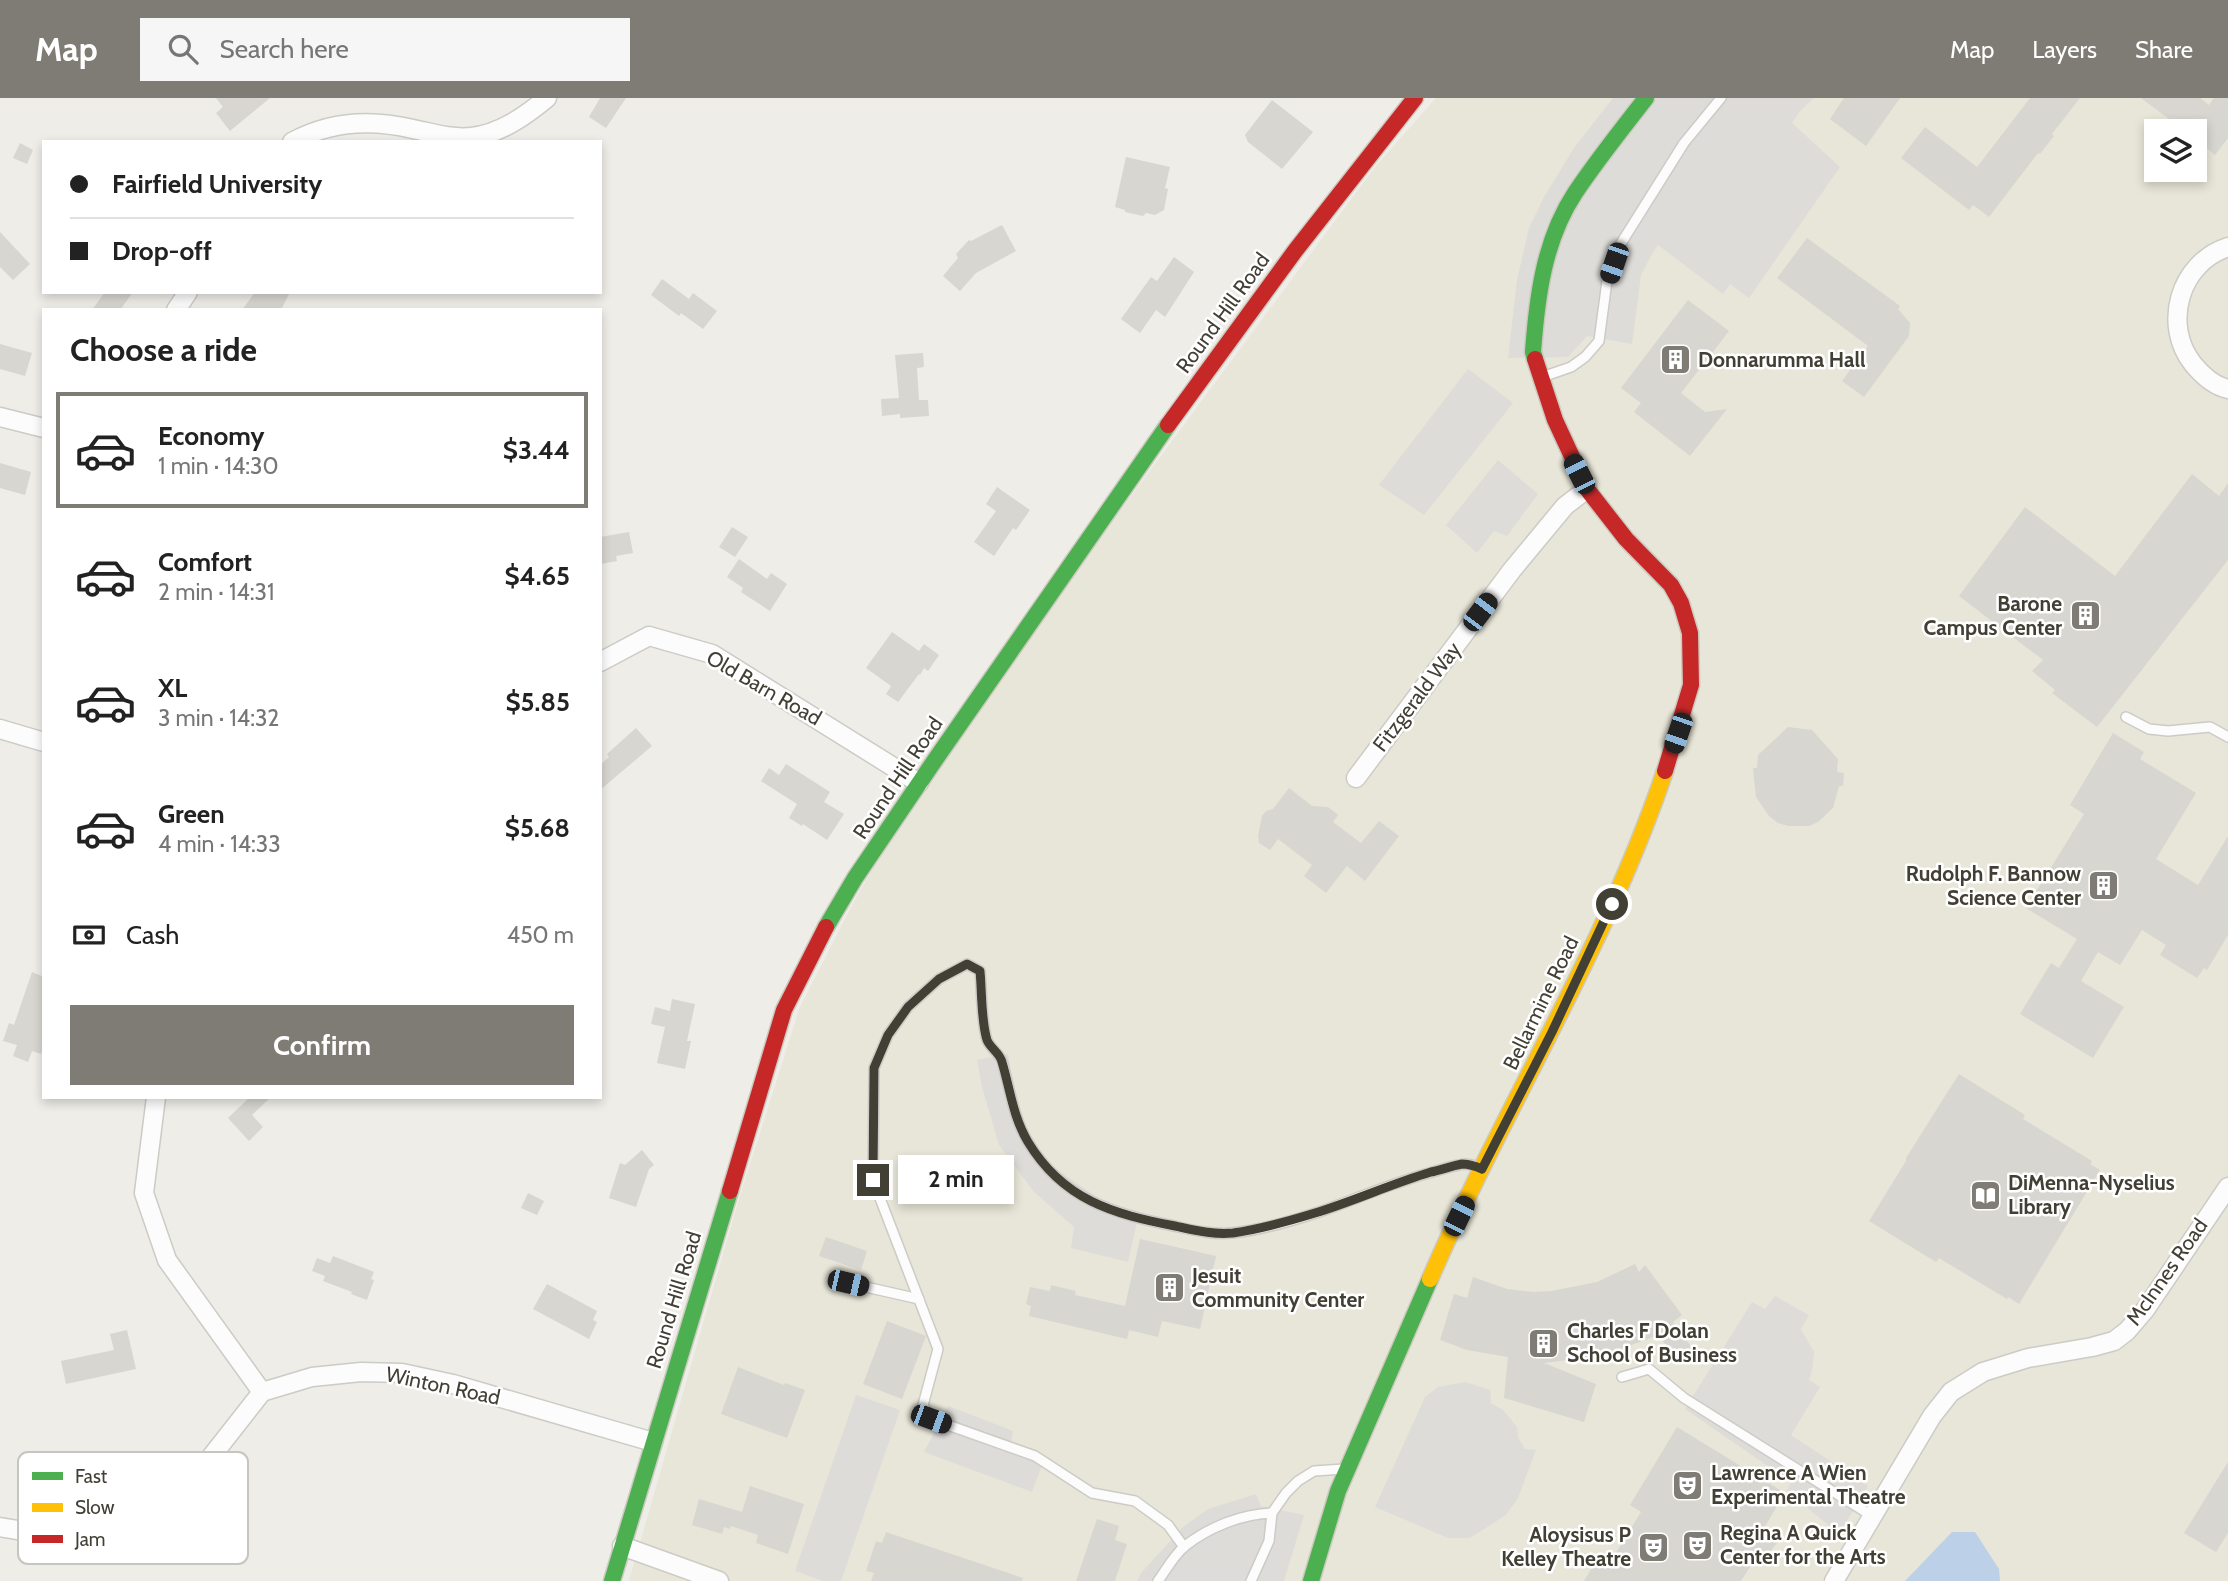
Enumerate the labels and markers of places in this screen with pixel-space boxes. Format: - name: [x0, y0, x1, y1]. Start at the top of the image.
- building icon: Donnarumma Hall: [1658, 343, 1692, 377]
- place label: Donnarumma Hall: [1698, 347, 1866, 372]
- place label: Barone Campus Center: [1923, 591, 2062, 640]
- building icon: Barone Campus Center: [2068, 599, 2102, 633]
- place label: Rudolph F. Bannow Science Center: [1906, 861, 2082, 910]
- building icon: Rudolph F. Bannow Science Center: [2087, 869, 2121, 903]
- place label: DiMenna-Nyselius Library: [2008, 1170, 2175, 1219]
- library icon: DiMenna-Nyselius Library: [1968, 1178, 2002, 1212]
- place label: Jesuit Community Center: [1191, 1263, 1364, 1312]
- building icon: Jesuit Community Center: [1152, 1271, 1186, 1305]
- place label: Charles F Dolan School of Business: [1567, 1318, 1737, 1367]
- building icon: Charles F Dolan School of Business: [1527, 1326, 1561, 1360]
- place label: Lawrence A Wien Experimental Theatre: [1711, 1460, 1906, 1509]
- theatre icon: Lawrence A Wien Experimental Theatre: [1671, 1468, 1705, 1502]
- place label: Regina A Quick Center for the Arts: [1720, 1520, 1886, 1569]
- place label: Aloysisus P Kelley Theatre: [1501, 1522, 1631, 1571]
- theatre icon: Regina A Quick Center for the Arts: [1680, 1528, 1714, 1562]
- theatre icon: Aloysisus P Kelley Theatre: [1637, 1530, 1671, 1564]

